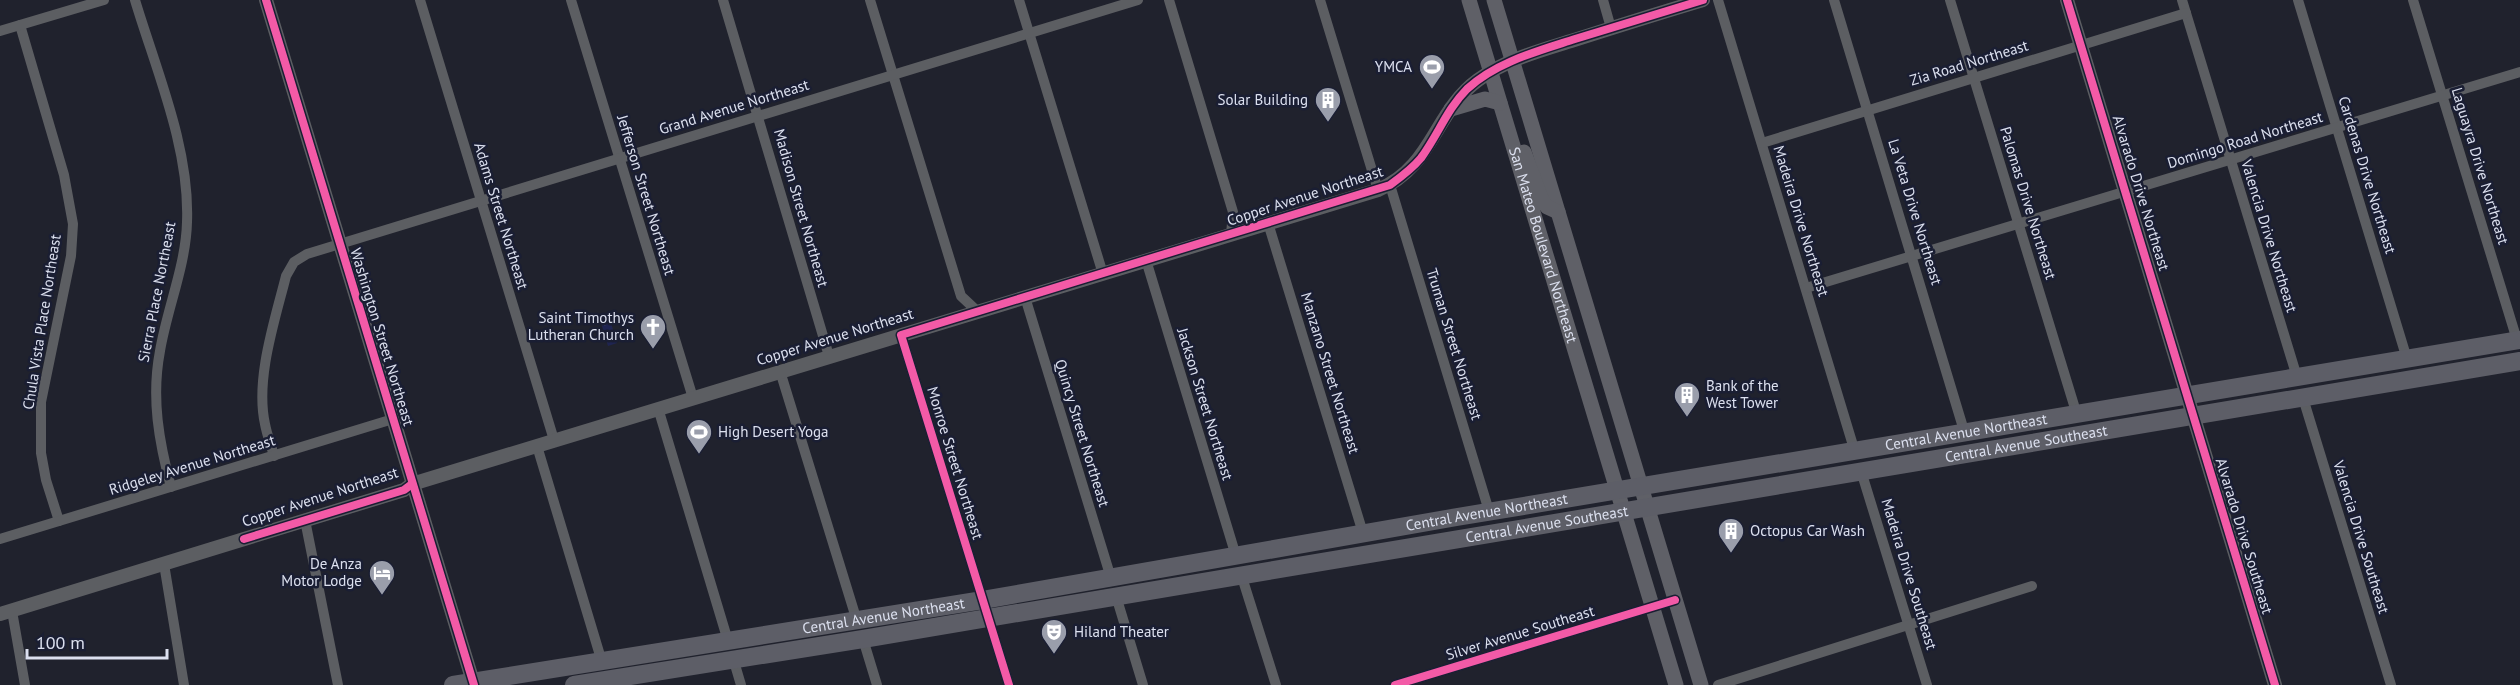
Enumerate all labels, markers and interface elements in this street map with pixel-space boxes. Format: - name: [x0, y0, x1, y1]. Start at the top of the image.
- street label: Zia Road Northeast: [1907, 35, 2030, 90]
- sports icon: YMCA: [1417, 52, 1447, 90]
- place label: YMCA: [1375, 57, 1412, 76]
- street label: Grand Avenue Northeast: [657, 75, 811, 138]
- building icon: Solar Building: [1313, 85, 1343, 123]
- street label: Laguayra Drive Northeast: [2448, 85, 2513, 247]
- place label: Solar Building: [1217, 90, 1308, 109]
- street label: Cardenas Drive Northeast: [2334, 94, 2400, 256]
- street label: Domingo Road Northeast: [2165, 107, 2325, 172]
- street label: Jefferson Street Northeast: [613, 112, 680, 277]
- street label: Alvarado Drive Northeast: [2109, 113, 2174, 273]
- street label: Palomas Drive Northeast: [1996, 124, 2061, 282]
- street label: Madison Street Northeast: [770, 127, 833, 289]
- street label: La Veta Drive Northeast: [1884, 137, 1947, 287]
- street label: Adams Street Northeast: [470, 140, 533, 292]
- street label: Madeira Drive Northeast: [1769, 143, 1833, 299]
- street label: San Mateo Boulevard Northeast: [1505, 145, 1582, 345]
- street label: Valencia Drive Northeast: [2237, 156, 2302, 315]
- street label: Copper Avenue Northeast: [1224, 161, 1385, 230]
- street label: Sierra Place Northeast: [134, 220, 179, 364]
- street label: Chula Vista Place Northeast: [18, 233, 65, 411]
- street label: Washington Street Northeast: [346, 246, 419, 428]
- street label: Truman Street Northeast: [1422, 266, 1487, 422]
- street label: Manzano Street Northeast: [1297, 290, 1364, 456]
- street label: Copper Avenue Northeast: [754, 304, 915, 369]
- place label: Saint Timothys Lutheran Church: [528, 308, 634, 344]
- church icon: Saint Timothys Lutheran Church: [638, 312, 668, 350]
- street label: Jackson Street Northeast: [1173, 325, 1238, 482]
- street label: Quincy Street Northeast: [1051, 357, 1114, 509]
- place label: Bank of the West Tower: [1706, 376, 1779, 412]
- building icon: Bank of the West Tower: [1672, 380, 1702, 418]
- street label: Monroe Street Northeast: [923, 384, 988, 541]
- street label: Central Avenue Northeast: [1884, 409, 2048, 455]
- sports icon: High Desert Yoga: [684, 417, 714, 455]
- street label: Central Avenue Southeast: [1943, 420, 2109, 466]
- place label: High Desert Yoga: [718, 422, 829, 441]
- street label: Ridgeley Avenue Northeast: [107, 430, 277, 499]
- street label: Alvarado Drive Southeast: [2212, 456, 2277, 616]
- street label: Valencia Drive Southeast: [2329, 457, 2394, 616]
- street label: Copper Avenue Northeast: [239, 462, 400, 531]
- street label: Central Avenue Northeast: [1404, 489, 1569, 535]
- street label: Madeira Drive Southeast: [1877, 496, 1942, 652]
- street label: Central Avenue Southeast: [1464, 501, 1629, 547]
- building icon: Octopus Car Wash: [1716, 516, 1746, 554]
- place label: Octopus Car Wash: [1750, 521, 1865, 540]
- place label: De Anza Motor Lodge: [281, 554, 362, 590]
- hotel icon: De Anza Motor Lodge: [367, 558, 397, 596]
- street label: Central Avenue Northeast: [801, 593, 966, 638]
- street label: Silver Avenue Southeast: [1443, 601, 1596, 664]
- theatre icon: Hiland Theater: [1039, 617, 1069, 655]
- scale bar: [27, 622, 166, 660]
- place label: Hiland Theater: [1074, 622, 1169, 641]
- text: 100 m: [36, 631, 85, 654]

